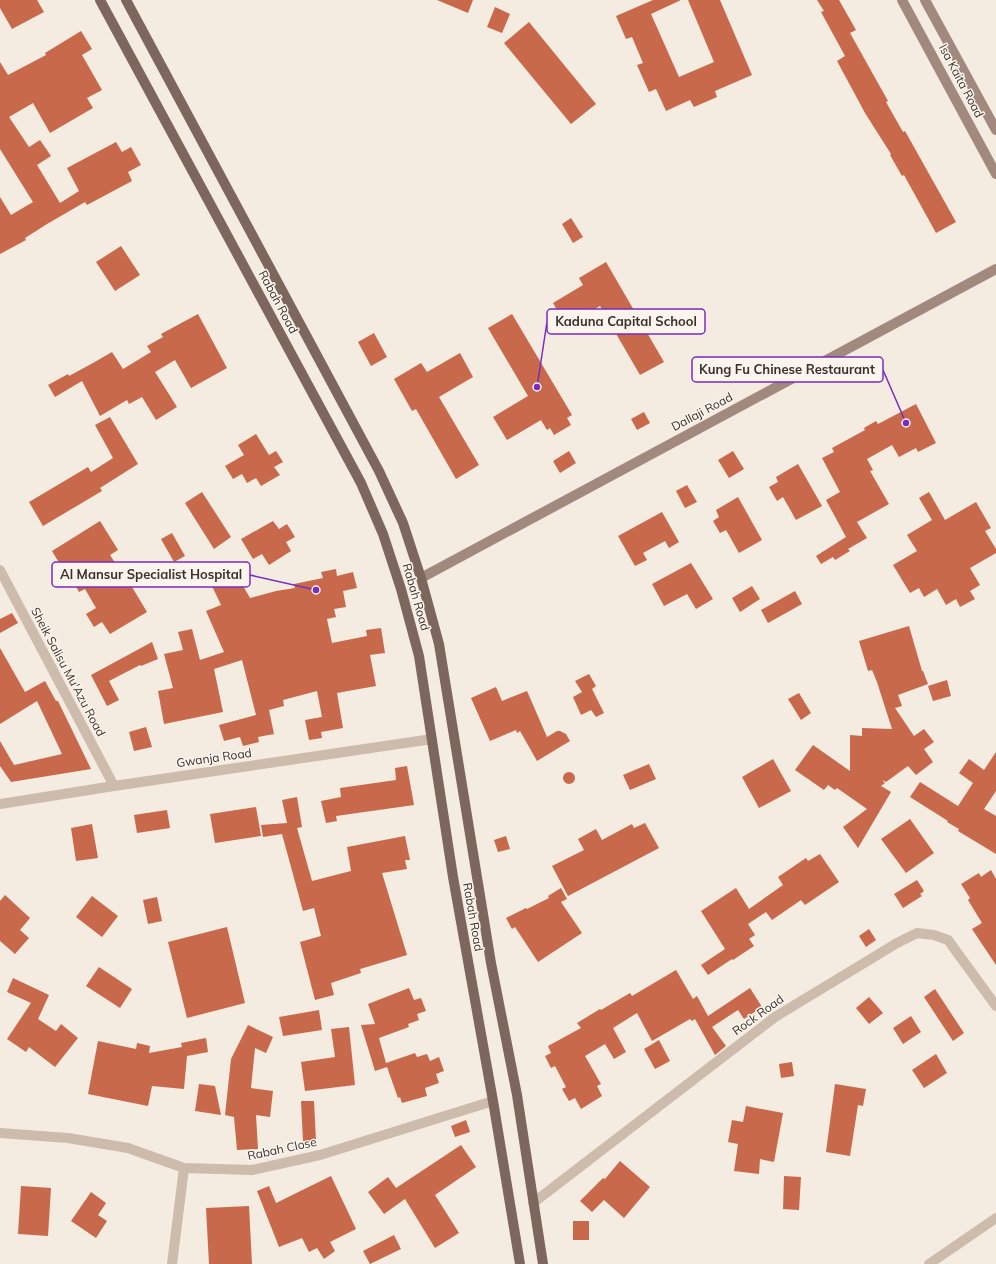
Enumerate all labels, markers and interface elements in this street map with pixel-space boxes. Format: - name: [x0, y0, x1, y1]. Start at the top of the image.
- street label: Isa Kaita Road: [936, 41, 987, 120]
- street label: Rabah Road: [256, 268, 301, 336]
- callout: Kaduna Capital School: [547, 309, 705, 334]
- text: Kaduna Capital School: [555, 313, 697, 329]
- callout: Kung Fu Chinese Restaurant: [692, 357, 883, 382]
- text: Kung Fu Chinese Restaurant: [699, 361, 875, 377]
- street label: Dallaji Road: [669, 389, 735, 434]
- street label: Rabah Road: [400, 561, 433, 632]
- callout: Al Mansur Specialist Hospital: [52, 562, 250, 587]
- text: Al Mansur Specialist Hospital: [60, 566, 242, 582]
- street label: Sheik Salisu Mu'Azu Road: [28, 605, 109, 739]
- street label: Gwanja Road: [175, 745, 253, 770]
- street label: Rabah Road: [460, 881, 487, 952]
- street label: Rock Road: [729, 991, 786, 1038]
- street label: Rabah Close: [246, 1134, 318, 1163]

